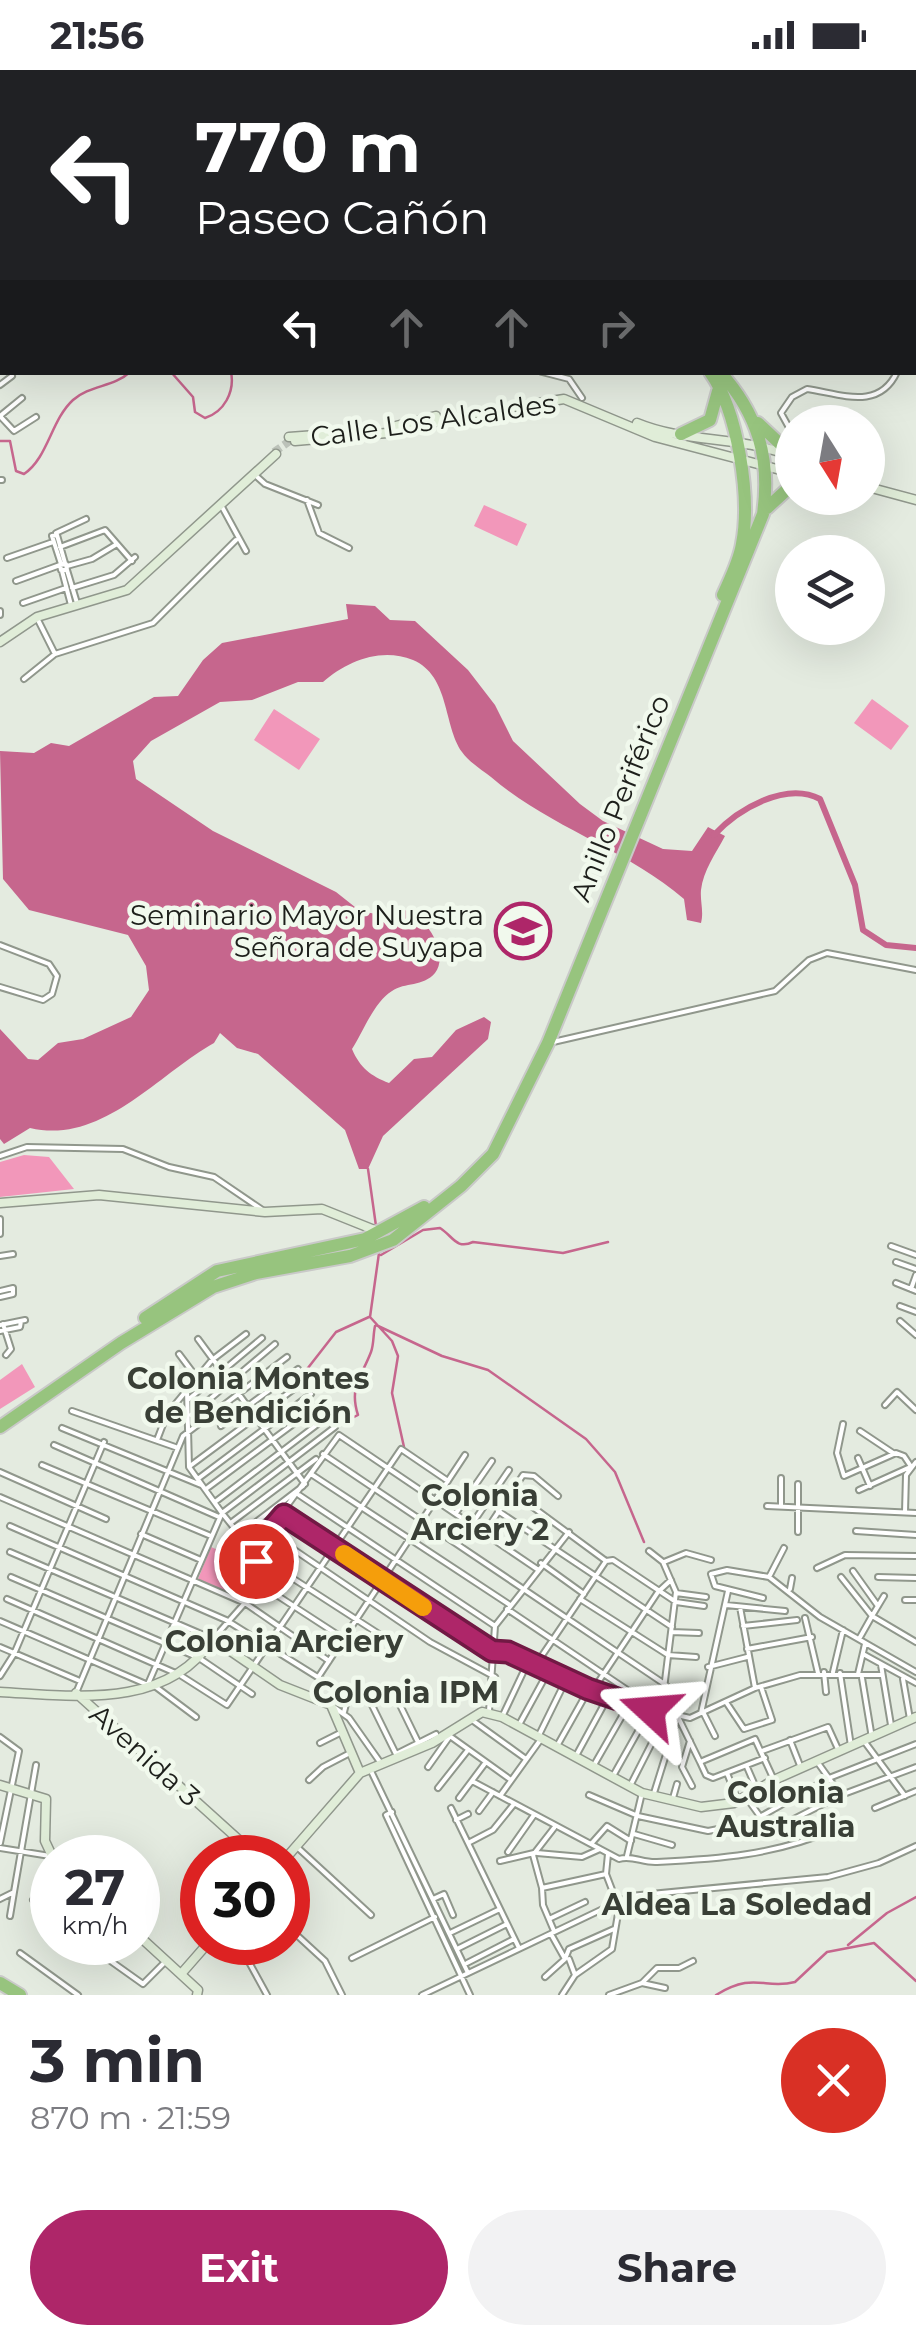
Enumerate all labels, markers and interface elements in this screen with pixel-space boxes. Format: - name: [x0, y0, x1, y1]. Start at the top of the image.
- text: 21:56: [50, 12, 144, 59]
- text: 770 m: [195, 104, 421, 190]
- icon: left: [30, 110, 160, 240]
- text: Paseo Cañón: [195, 190, 490, 245]
- icon: left: [274, 300, 329, 355]
- icon: ahead: [379, 300, 434, 355]
- icon: ahead: [484, 300, 539, 355]
- icon: right: [589, 300, 644, 355]
- street label: Calle Los Alcaldes: [308, 386, 558, 454]
- north arrow: [775, 405, 885, 515]
- map controls: [775, 405, 885, 645]
- button: layers: [775, 535, 885, 645]
- street label: Anillo Periférico: [563, 690, 677, 906]
- place label: Seminario Mayor Nuestra Señora de Suyapa: [130, 898, 484, 964]
- school or university icon: Seminario Mayor Nuestra Señora de Suyapa: [493, 901, 553, 961]
- district label: Colonia Montes de Bendición: [127, 1360, 369, 1431]
- district label: Colonia Arciery 2: [410, 1477, 549, 1548]
- pin: [214, 1519, 299, 1604]
- icon: arrive: [229, 1534, 284, 1589]
- district label: Colonia Arciery: [165, 1623, 404, 1660]
- position arrow: [598, 1658, 702, 1762]
- district label: Colonia IPM: [313, 1674, 499, 1711]
- street label: Avenida 3: [83, 1697, 207, 1813]
- district label: Colonia Australia: [715, 1774, 856, 1845]
- speed limit sign: 30: [180, 1835, 310, 1965]
- text: 27: [65, 1857, 125, 1918]
- district label: Aldea La Soledad: [601, 1886, 872, 1923]
- text: km/h: [62, 1910, 128, 1940]
- text: 3 min: [30, 2024, 205, 2097]
- button: close: [781, 2028, 886, 2133]
- text: 870 m · 21:59: [30, 2098, 231, 2137]
- button: Exit: [30, 2210, 448, 2325]
- button: Share: [468, 2210, 886, 2325]

